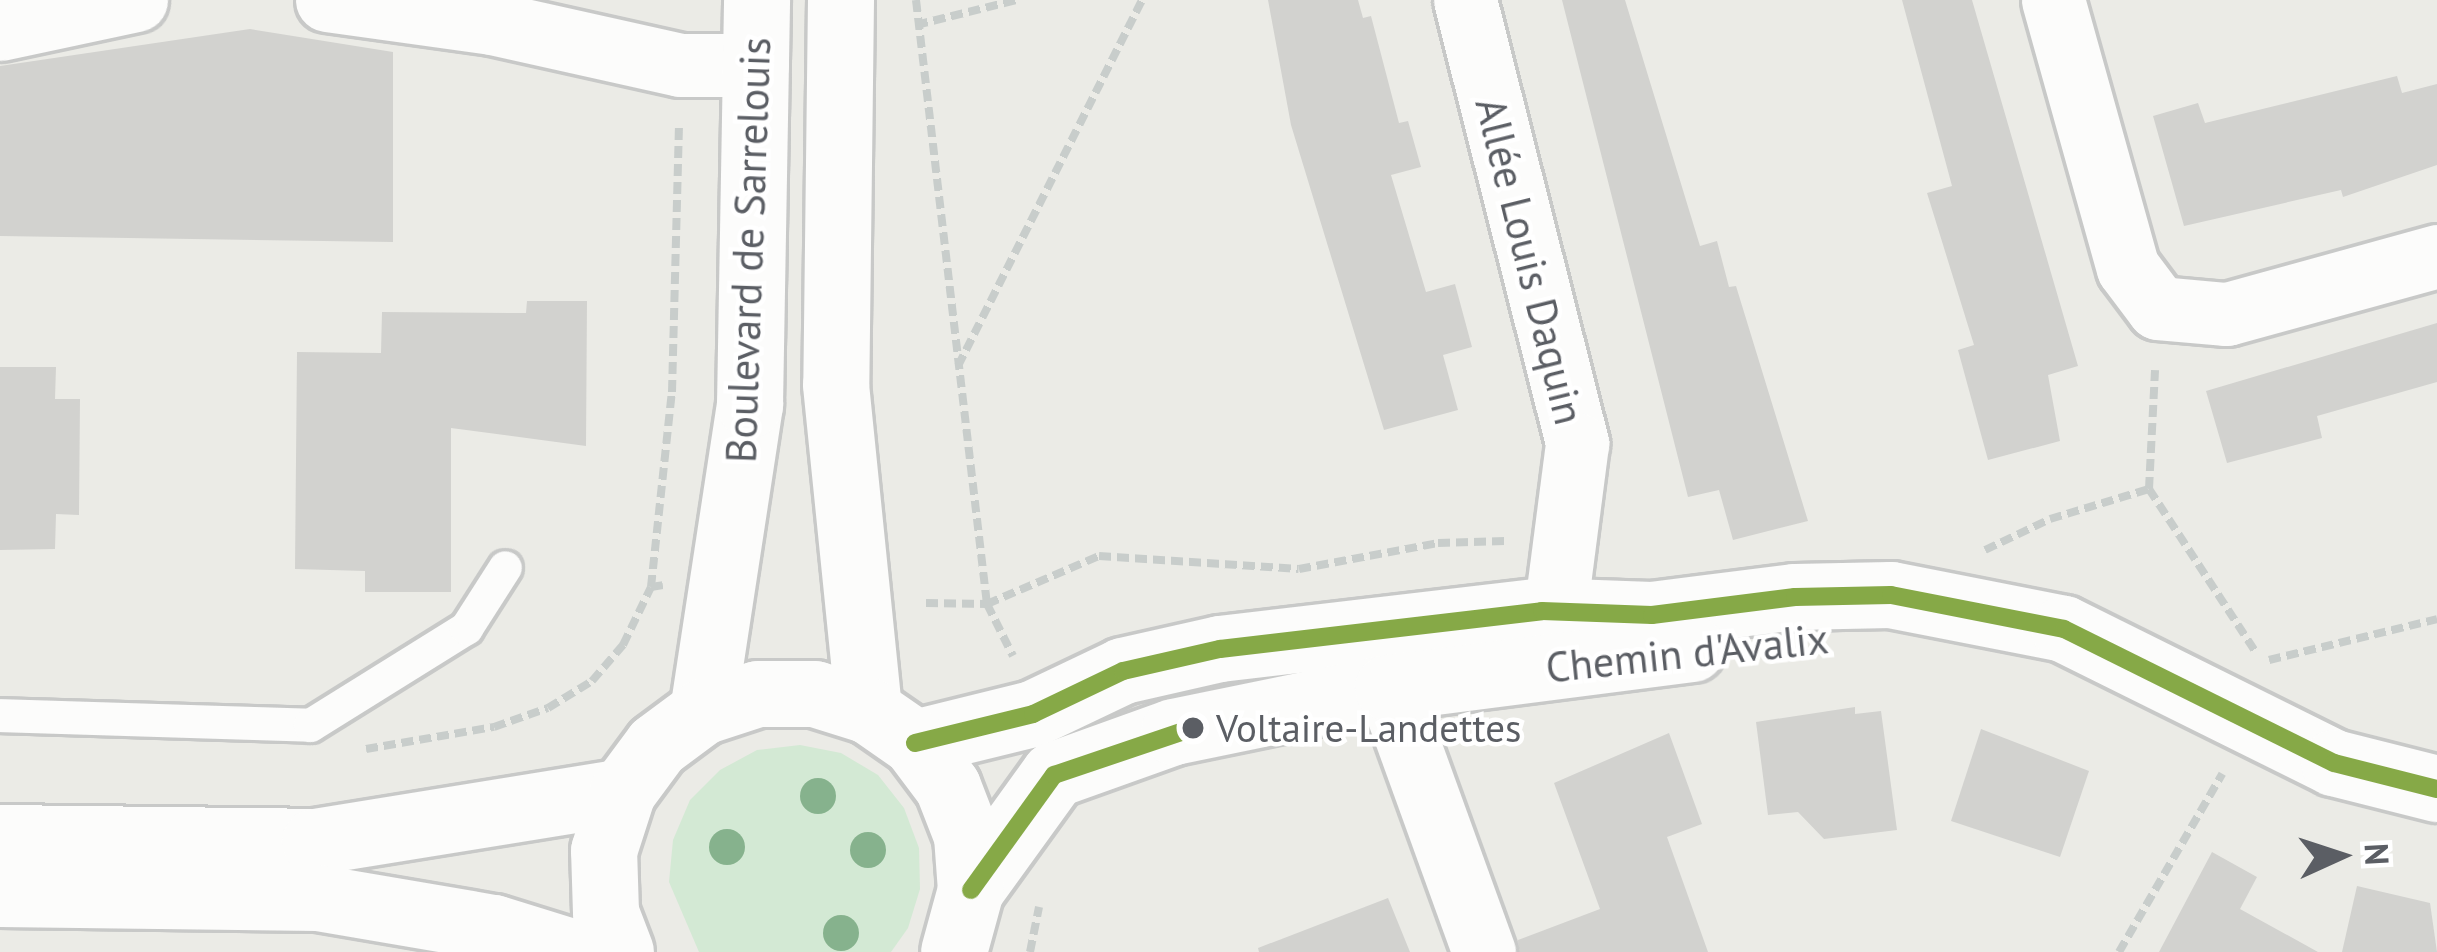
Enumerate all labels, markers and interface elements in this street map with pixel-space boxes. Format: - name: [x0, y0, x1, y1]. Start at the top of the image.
- street label: Boulevard de Sarrelouis: [715, 36, 781, 464]
- street label: Allée Louis Daquin: [1465, 92, 1595, 430]
- street label: Chemin d'Avalix: [1543, 613, 1831, 693]
- place label: Voltaire-Landettes: [1216, 705, 1521, 751]
- marker: Voltaire-Landettes: [1182, 717, 1204, 739]
- north arrow: [2281, 796, 2401, 916]
- text: N: [2355, 842, 2399, 866]

